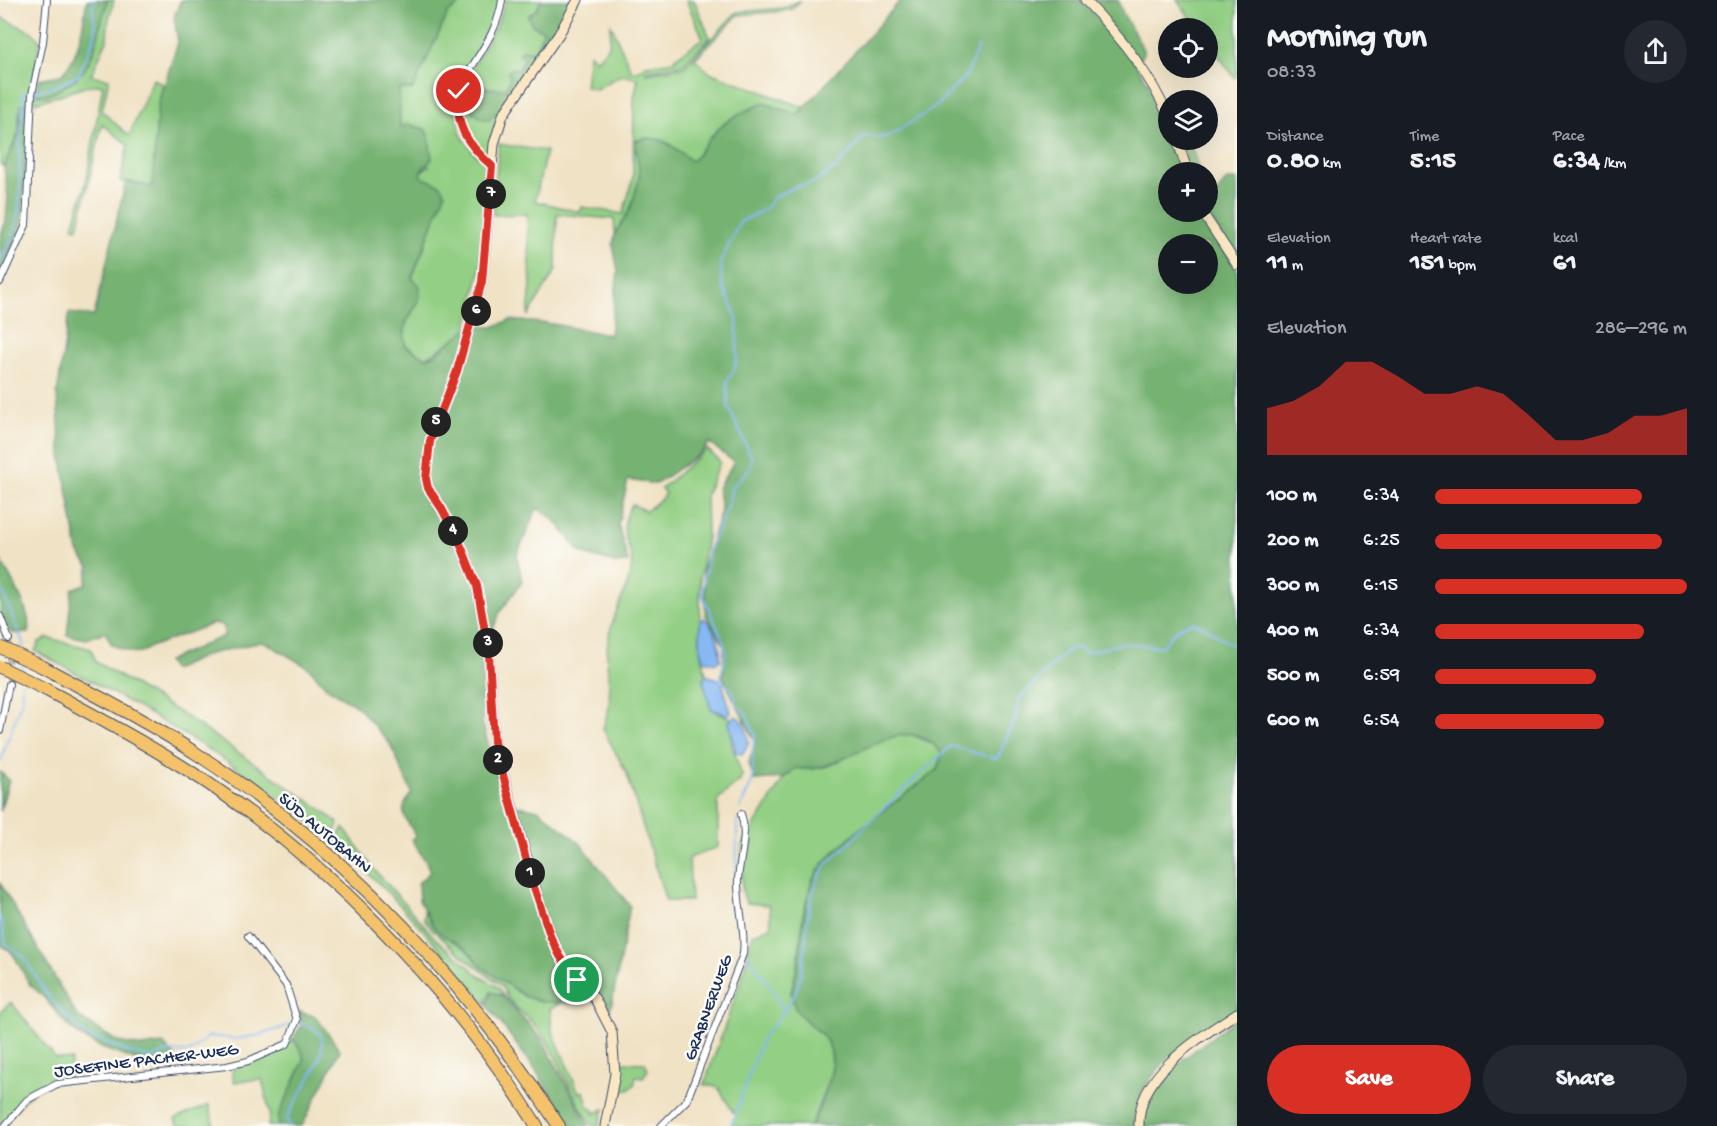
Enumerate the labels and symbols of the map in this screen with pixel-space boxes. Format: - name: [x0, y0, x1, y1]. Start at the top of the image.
- pin: [433, 65, 484, 116]
- pin: 7: [476, 179, 506, 209]
- pin: 6: [461, 296, 491, 326]
- pin: 5: [421, 407, 451, 437]
- pin: 4: [438, 516, 468, 546]
- pin: 3: [473, 628, 503, 658]
- pin: 2: [483, 745, 513, 775]
- street label: SÜD AUTOBAHN: [273, 789, 375, 879]
- pin: 1: [515, 858, 545, 888]
- street label: GRABNERWEG: [681, 952, 738, 1064]
- pin: [551, 954, 602, 1005]
- street label: JOSEFINE PACHER-WEG: [53, 1040, 240, 1083]

